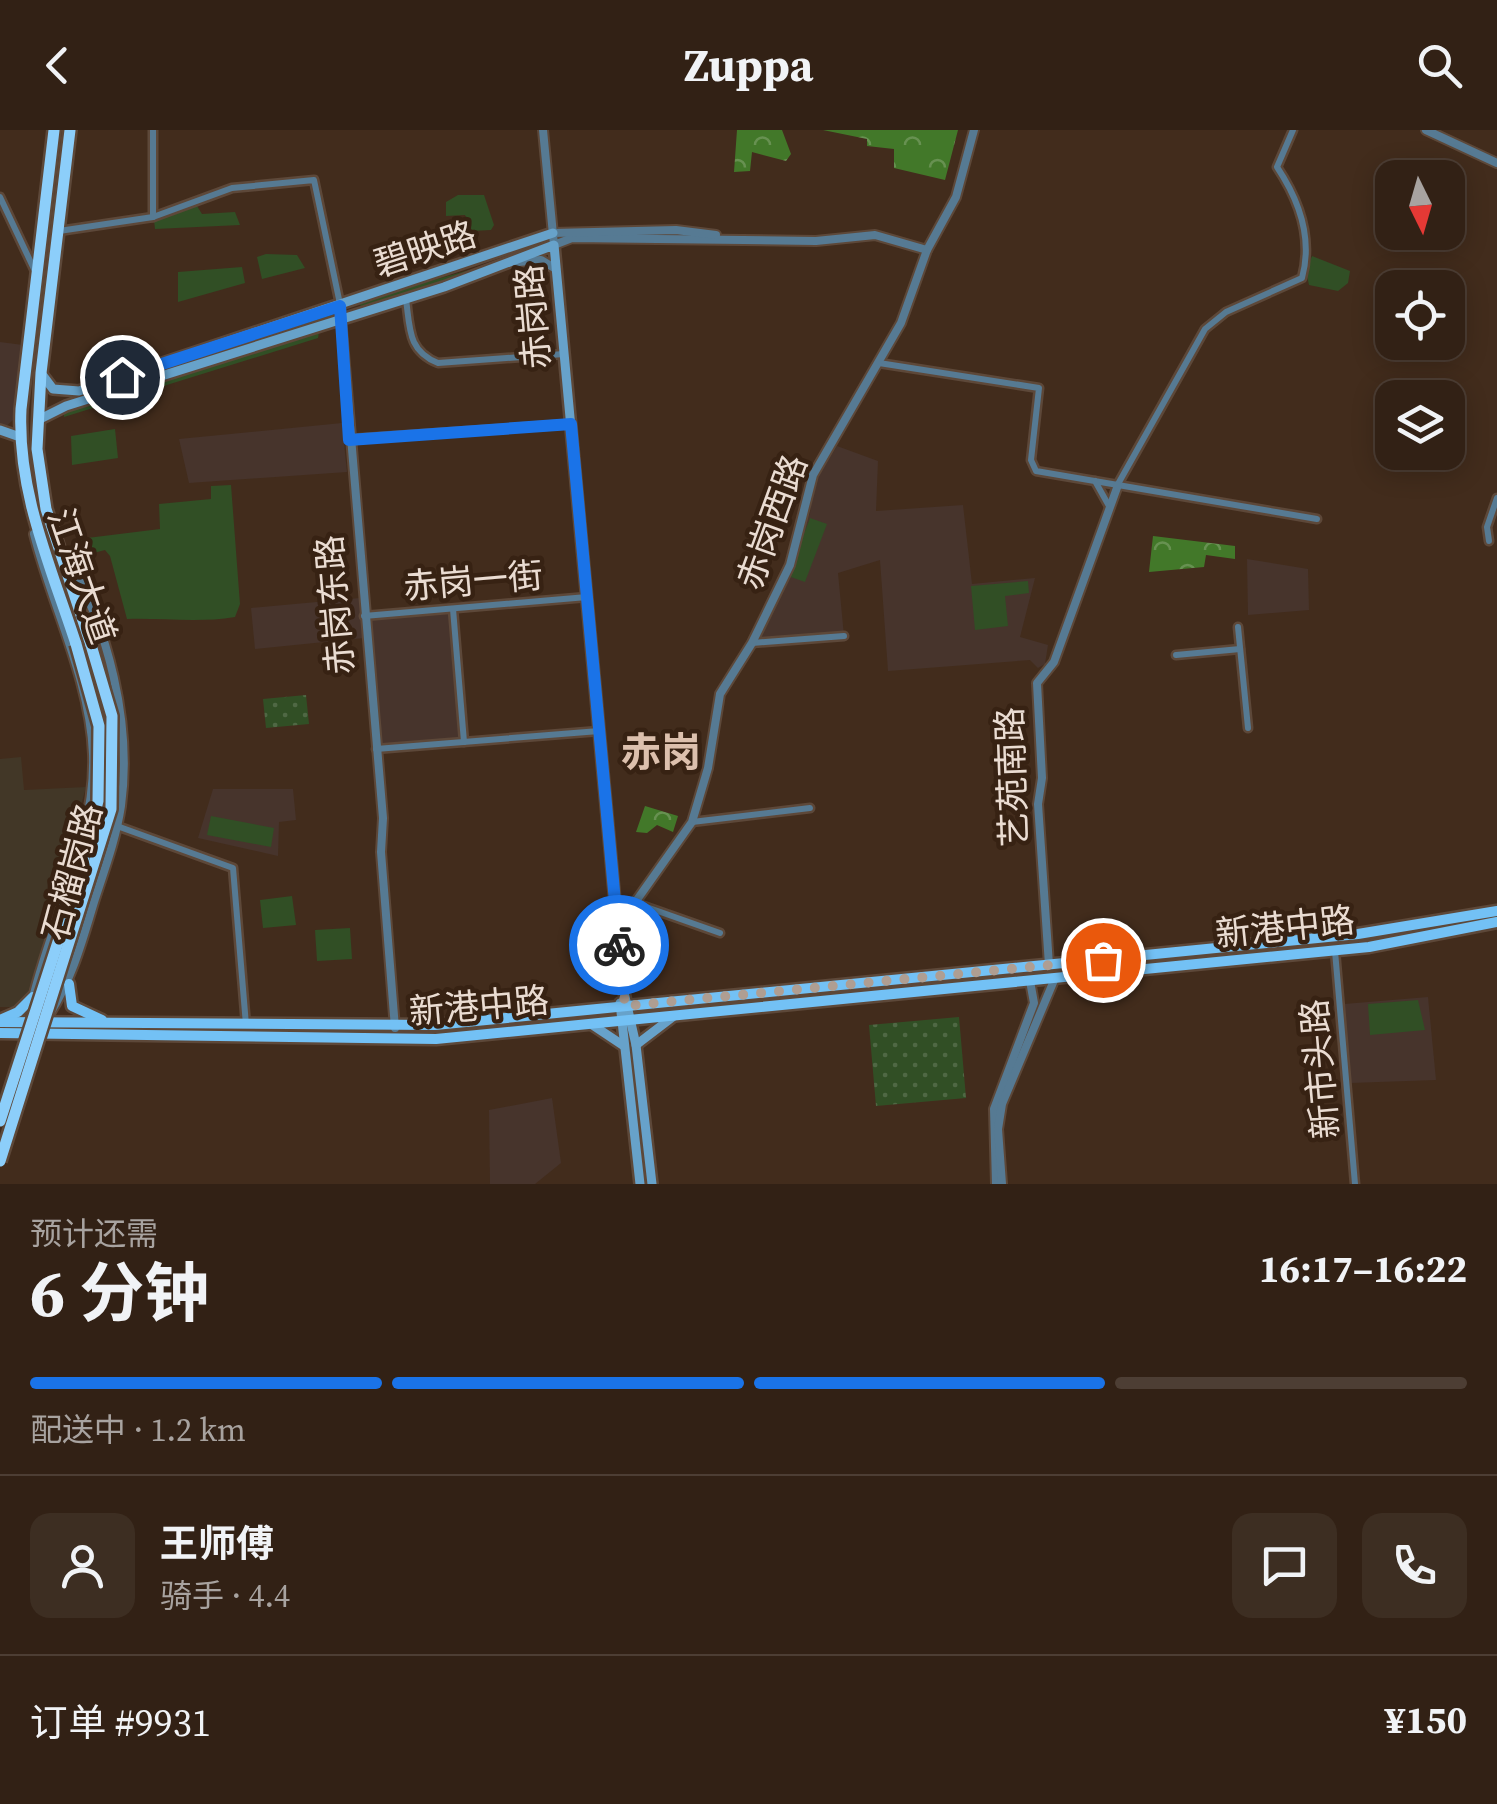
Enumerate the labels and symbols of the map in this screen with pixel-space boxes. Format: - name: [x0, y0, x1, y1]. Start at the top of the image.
- north arrow: [1375, 160, 1465, 250]
- street label: 碧映路: [368, 210, 482, 288]
- street label: 赤岗路: [505, 263, 561, 371]
- pin: [80, 335, 165, 420]
- street label: 赤岗西路: [726, 448, 818, 596]
- street label: 江海大道: [37, 502, 127, 650]
- street label: 赤岗东路: [305, 533, 365, 677]
- street label: 赤岗一街: [401, 551, 545, 611]
- street label: 艺苑南路: [986, 706, 1038, 848]
- district label: 赤岗: [621, 725, 701, 779]
- street label: 石榴岗路: [31, 798, 113, 946]
- courier: [569, 895, 669, 995]
- street label: 新港中路: [1213, 896, 1357, 958]
- pin: [1061, 918, 1146, 1003]
- street label: 新港中路: [407, 976, 551, 1036]
- street label: 新市头路: [1290, 997, 1350, 1141]

